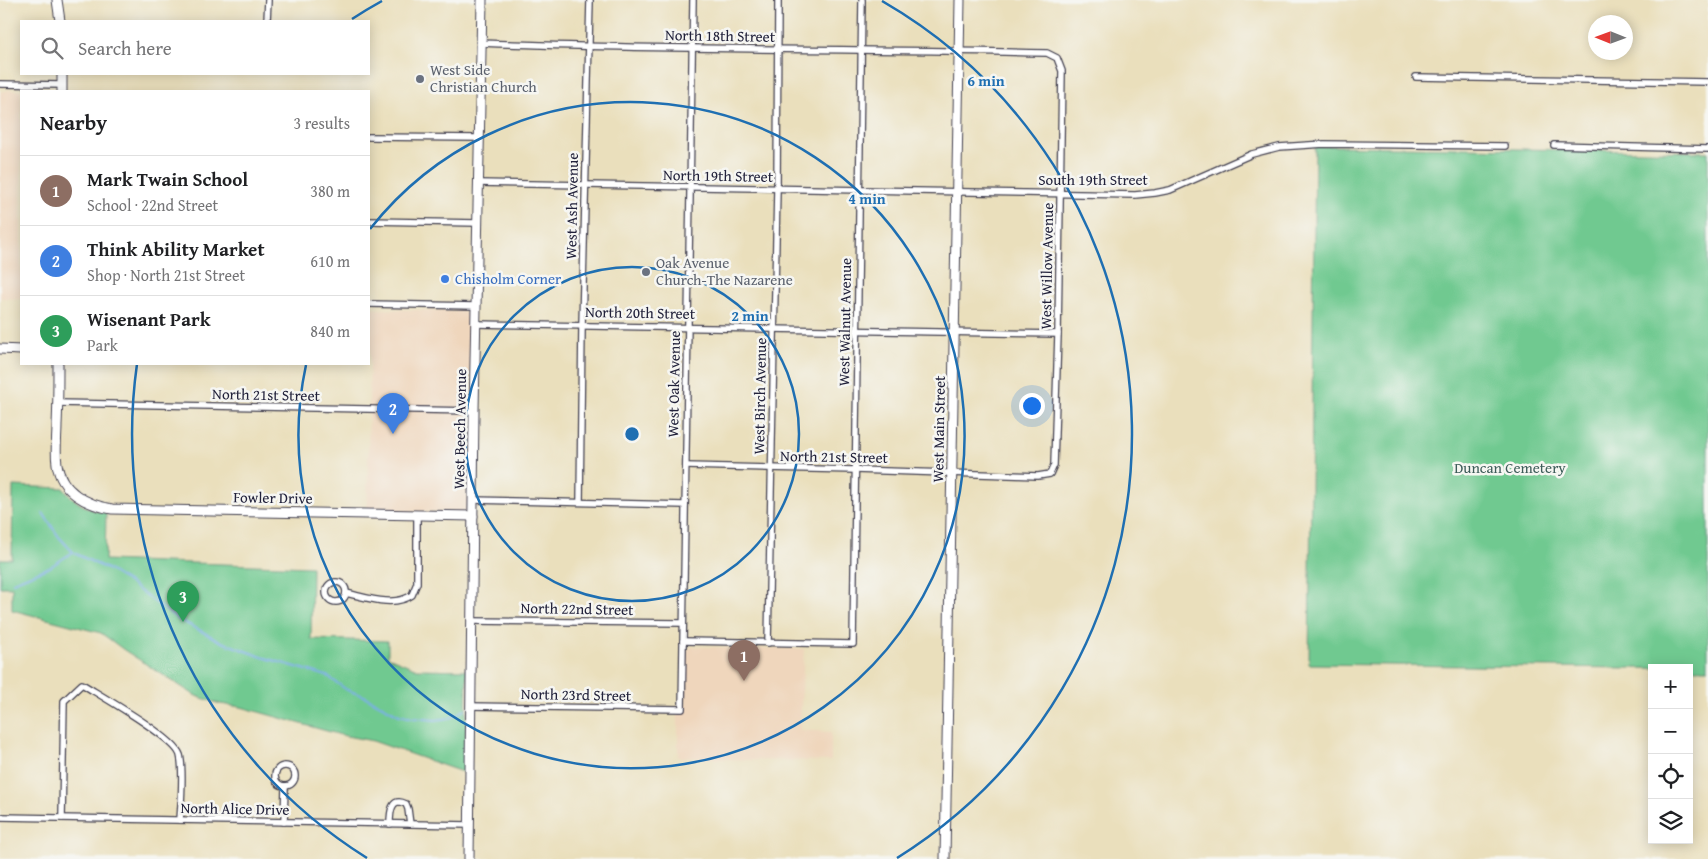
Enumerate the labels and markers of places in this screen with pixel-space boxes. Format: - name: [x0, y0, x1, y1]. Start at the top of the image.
- place label: West Side Christian Church: [430, 59, 537, 97]
- marker: West Side Christian Church: [414, 73, 426, 85]
- place label: Oak Avenue Church-The Nazarene: [656, 252, 793, 290]
- marker: Oak Avenue Church-The Nazarene: [640, 266, 652, 278]
- place label: Chisholm Corner: [455, 268, 561, 289]
- marker: Chisholm Corner: [439, 273, 451, 285]
- pin: 2: [377, 393, 409, 434]
- centre of rings: [623, 425, 641, 443]
- pin: 3: [167, 581, 199, 622]
- pin: 1: [728, 640, 760, 681]

